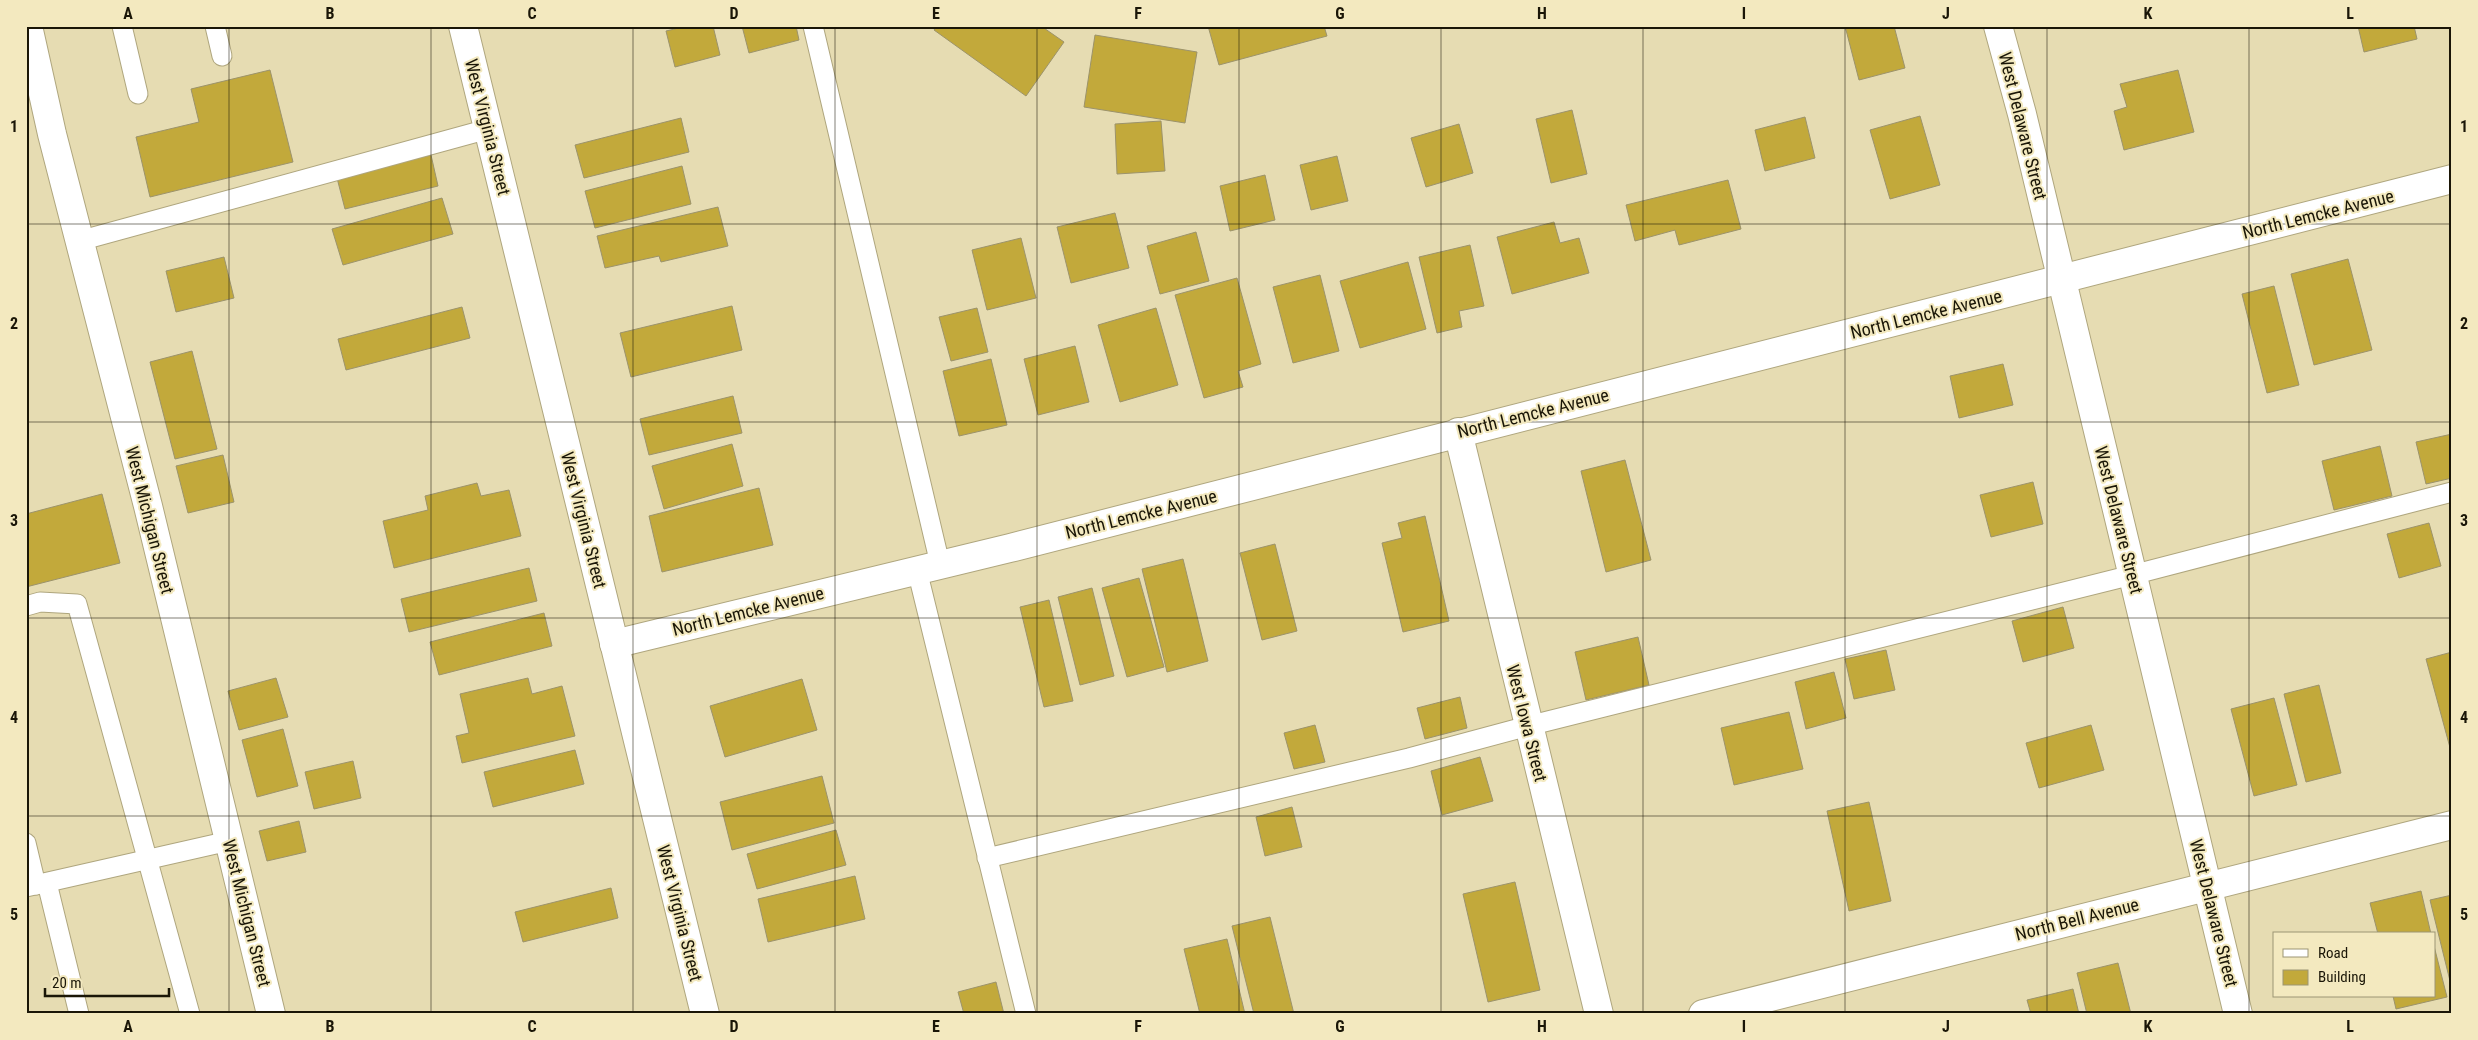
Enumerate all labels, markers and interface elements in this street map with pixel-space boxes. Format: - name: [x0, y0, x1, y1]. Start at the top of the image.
- text: A: [123, 4, 133, 23]
- text: B: [326, 4, 335, 23]
- text: C: [527, 4, 537, 23]
- text: D: [729, 4, 739, 23]
- text: E: [932, 4, 940, 23]
- text: F: [1134, 4, 1142, 23]
- text: G: [1335, 4, 1345, 23]
- text: H: [1537, 4, 1547, 23]
- text: I: [1742, 4, 1746, 23]
- text: J: [1942, 4, 1950, 23]
- text: K: [2144, 4, 2153, 23]
- text: L: [2346, 4, 2354, 23]
- street label: West Delaware Street: [1994, 50, 2052, 202]
- street label: West Virginia Street: [461, 57, 515, 197]
- text: 1: [10, 117, 18, 136]
- text: 1: [2460, 117, 2468, 136]
- street label: North Lemcke Avenue: [2240, 185, 2396, 243]
- street label: North Lemcke Avenue: [1848, 285, 2004, 343]
- text: 2: [10, 314, 18, 333]
- text: 2: [2460, 314, 2468, 333]
- street label: North Lemcke Avenue: [1455, 384, 1611, 442]
- street label: West Michigan Street: [122, 444, 178, 596]
- street label: West Delaware Street: [2090, 444, 2148, 596]
- street label: West Virginia Street: [557, 450, 611, 590]
- street label: North Lemcke Avenue: [1063, 485, 1219, 543]
- text: 3: [10, 511, 18, 530]
- text: 3: [2460, 511, 2468, 530]
- street label: North Lemcke Avenue: [670, 582, 826, 640]
- street label: West Iowa Street: [1502, 662, 1552, 784]
- text: 4: [10, 708, 18, 727]
- text: 4: [2460, 708, 2468, 727]
- street label: West Michigan Street: [219, 837, 275, 989]
- street label: West Delaware Street: [2185, 837, 2243, 989]
- street label: West Virginia Street: [653, 843, 707, 983]
- street label: North Bell Avenue: [2013, 893, 2141, 945]
- text: 5: [10, 905, 18, 924]
- text: 5: [2460, 905, 2468, 924]
- legend: [2273, 932, 2436, 998]
- text: Road: [2318, 944, 2348, 962]
- scale bar: [45, 965, 169, 997]
- text: Building: [2318, 968, 2366, 986]
- text: 20 m: [52, 974, 82, 992]
- text: A: [123, 1017, 133, 1036]
- text: B: [326, 1017, 335, 1036]
- text: C: [527, 1017, 537, 1036]
- text: D: [729, 1017, 739, 1036]
- text: E: [932, 1017, 940, 1036]
- text: F: [1134, 1017, 1142, 1036]
- text: G: [1335, 1017, 1345, 1036]
- text: H: [1537, 1017, 1547, 1036]
- text: I: [1742, 1017, 1746, 1036]
- text: J: [1942, 1017, 1950, 1036]
- text: K: [2144, 1017, 2153, 1036]
- text: L: [2346, 1017, 2354, 1036]

